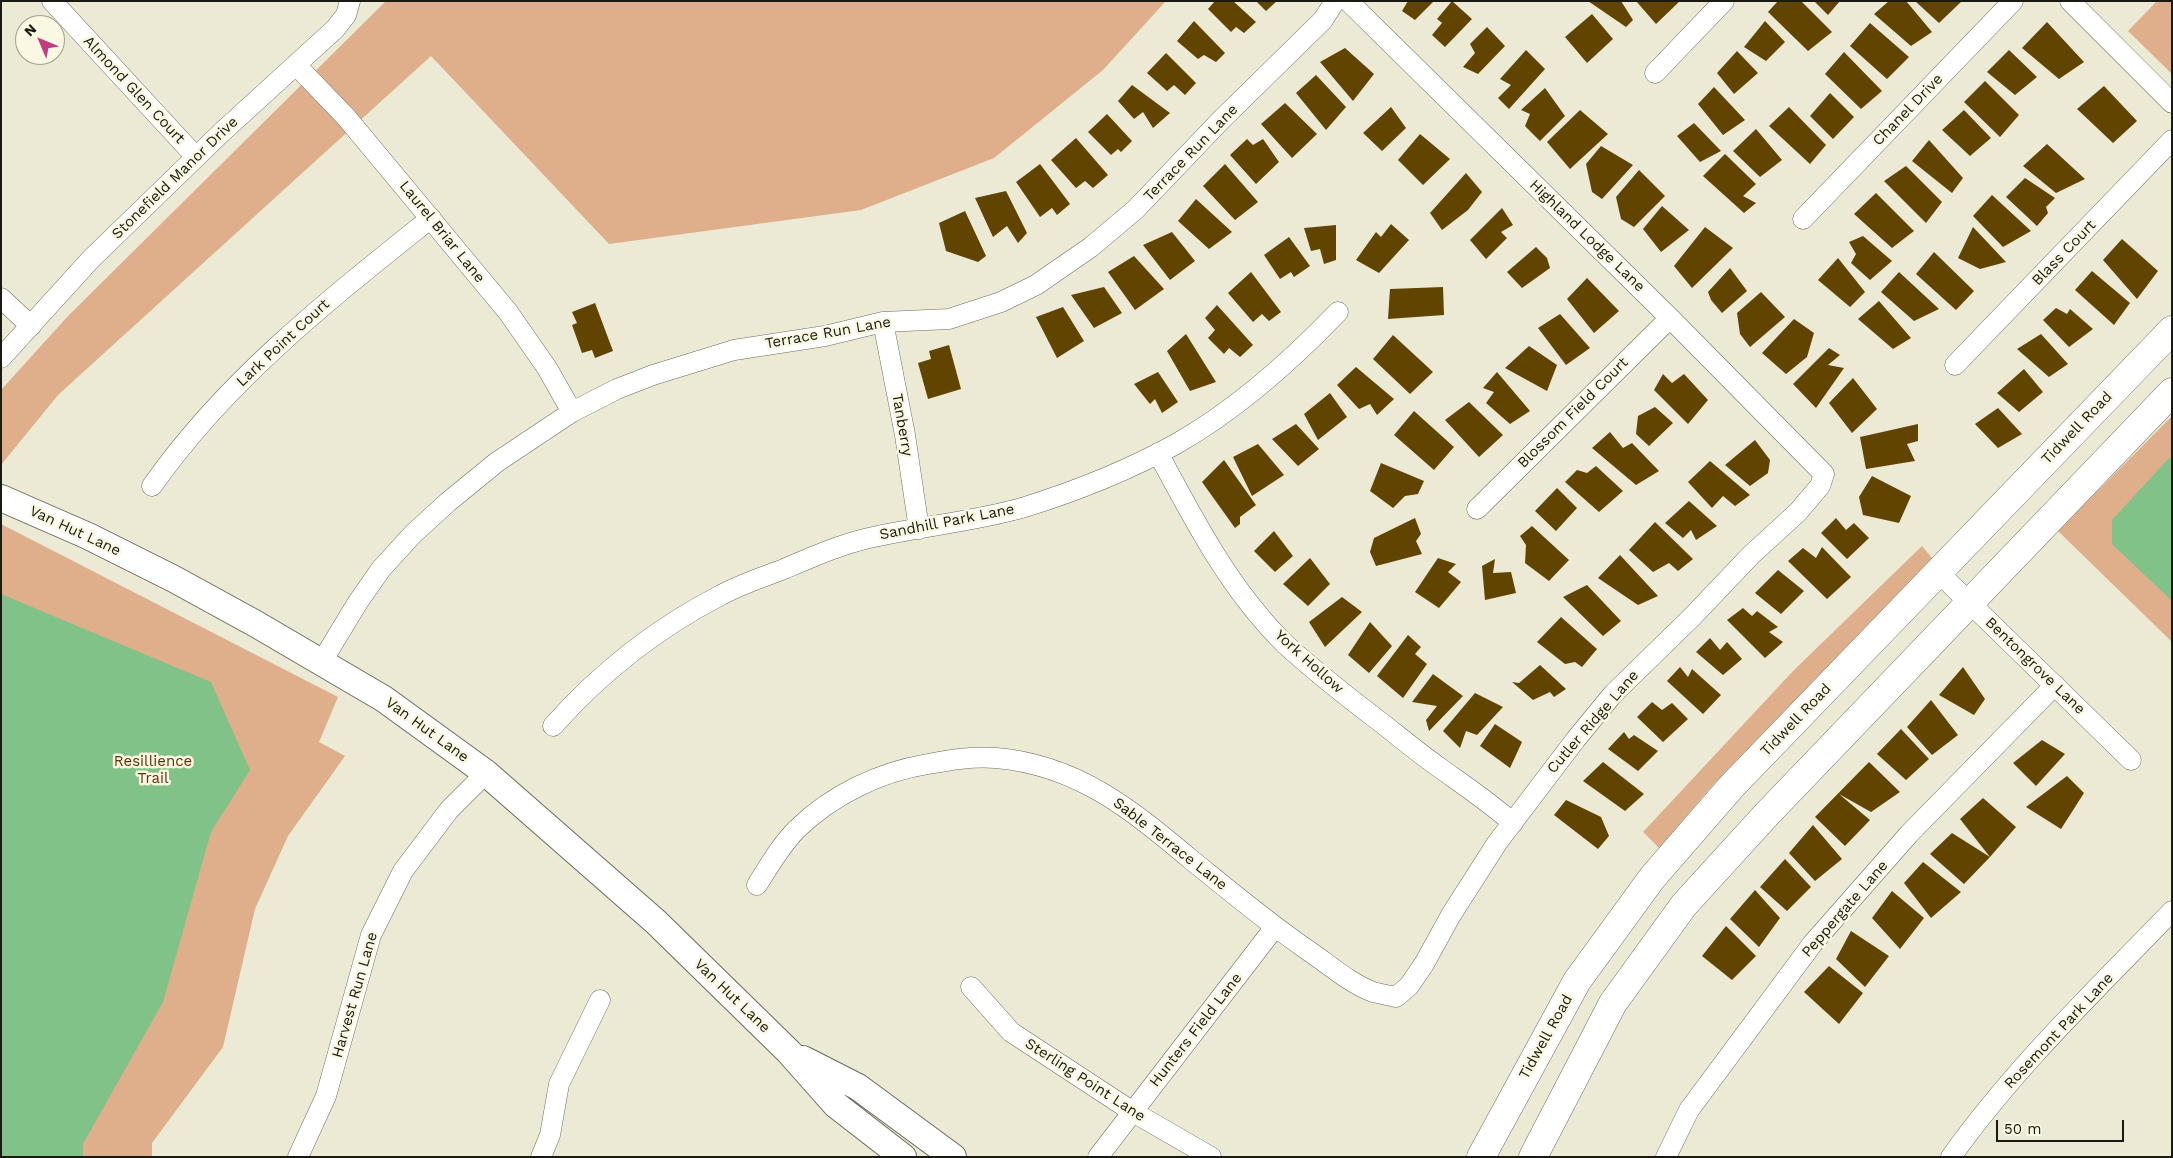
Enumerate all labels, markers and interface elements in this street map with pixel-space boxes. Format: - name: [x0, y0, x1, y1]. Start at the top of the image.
- north arrow: [15, 15, 65, 65]
- text: N: [21, 21, 39, 39]
- street label: Almond Glen Court: [79, 32, 189, 148]
- street label: Chanel Drive: [1869, 70, 1947, 150]
- street label: Terrace Run Lane: [1140, 101, 1242, 205]
- street label: Stonefield Manor Drive: [108, 113, 242, 243]
- street label: Highland Lodge Lane: [1526, 176, 1648, 296]
- street label: Laurel Briar Lane: [395, 177, 489, 287]
- street label: Blass Court: [2028, 216, 2100, 290]
- street label: Lark Point Court: [233, 295, 333, 391]
- street label: Terrace Run Lane: [764, 313, 892, 353]
- street label: Blossom Field Court: [1514, 354, 1632, 472]
- street label: Tidwell Road: [2038, 388, 2116, 468]
- street label: Tanberry: [888, 392, 916, 458]
- street label: Sandhill Park Lane: [878, 500, 1016, 544]
- street label: Van Hut Lane: [26, 502, 124, 560]
- street label: Bentongrove Lane: [1981, 614, 2089, 718]
- street label: York Hollow: [1271, 626, 1347, 698]
- street label: Cutler Ridge Lane: [1543, 667, 1643, 777]
- street label: Tidwell Road: [1757, 680, 1835, 760]
- street label: Van Hut Lane: [382, 694, 472, 766]
- park label: Resillience Trail: [114, 753, 192, 788]
- street label: Sable Terrace Lane: [1109, 794, 1231, 894]
- street label: Peppergate Lane: [1798, 857, 1892, 961]
- street label: Harvest Run Lane: [328, 930, 382, 1060]
- street label: Van Hut Lane: [690, 955, 774, 1037]
- street label: Rosemont Park Lane: [2001, 969, 2117, 1093]
- street label: Hunters Field Lane: [1146, 970, 1246, 1090]
- street label: Tidwell Road: [1515, 991, 1577, 1083]
- street label: Sterling Point Lane: [1022, 1034, 1148, 1126]
- scale bar: [1998, 1110, 2126, 1142]
- text: 50 m: [2004, 1120, 2041, 1138]

